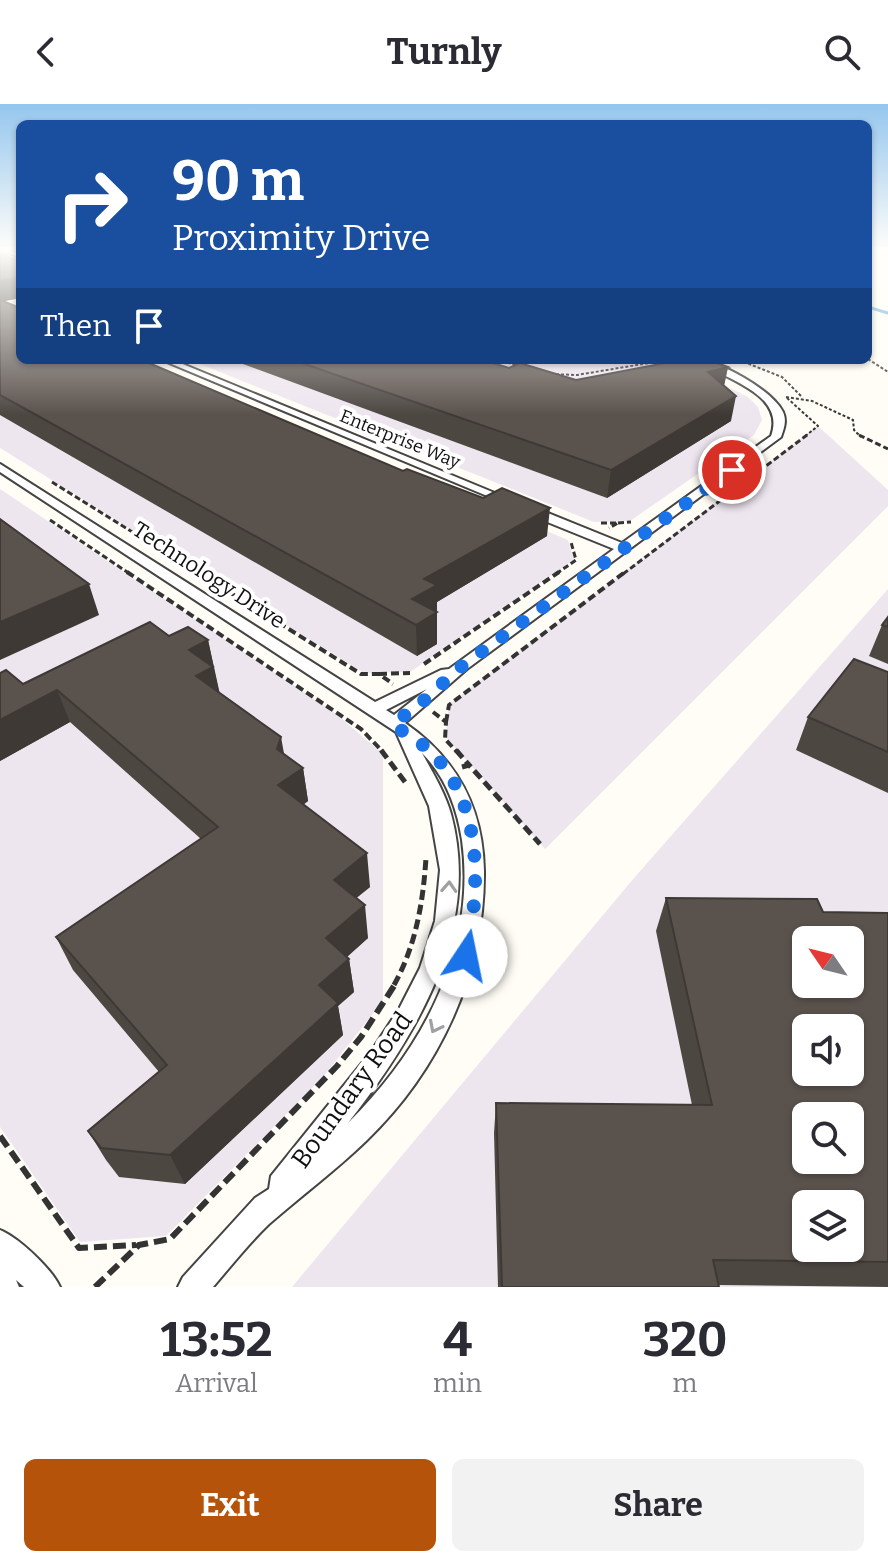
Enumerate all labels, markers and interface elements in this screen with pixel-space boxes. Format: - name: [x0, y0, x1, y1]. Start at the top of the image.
- icon: back: [24, 30, 68, 74]
- text: Turnly: [387, 30, 501, 74]
- icon: search: [820, 30, 864, 74]
- text: 90 m: [172, 148, 304, 215]
- icon: right: [40, 152, 144, 256]
- text: Proximity Drive: [172, 216, 430, 260]
- icon: arrive: [127, 304, 171, 348]
- text: Then: [40, 308, 111, 344]
- street label: Enterprise Way: [337, 405, 464, 473]
- pin: [698, 436, 766, 504]
- icon: arrive: [710, 448, 754, 492]
- street label: Technology Drive: [128, 516, 290, 634]
- one-way arrow: [441, 880, 458, 893]
- position arrow: [424, 914, 508, 998]
- north arrow: [792, 926, 864, 998]
- map controls: [792, 926, 864, 1262]
- street label: Boundary Road: [285, 1006, 419, 1174]
- button: sound: [792, 1014, 864, 1086]
- one-way arrow: [429, 1019, 445, 1034]
- button: search: [792, 1102, 864, 1174]
- button: layers: [792, 1190, 864, 1262]
- text: 13:52: [160, 1311, 273, 1369]
- text: 4: [443, 1311, 472, 1369]
- text: 320: [642, 1311, 728, 1369]
- text: Arrival: [175, 1368, 258, 1399]
- text: min: [433, 1368, 482, 1399]
- text: m: [673, 1368, 697, 1399]
- button: Exit: [24, 1459, 436, 1551]
- button: Share: [452, 1459, 864, 1551]

